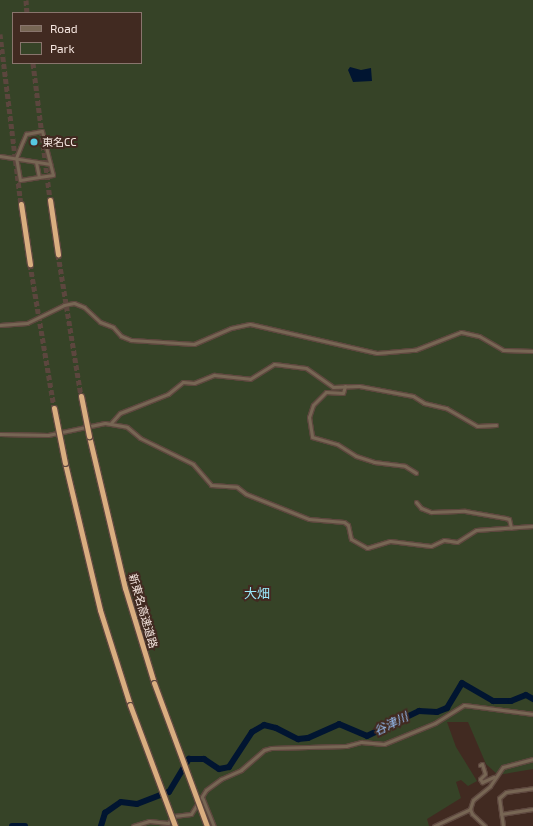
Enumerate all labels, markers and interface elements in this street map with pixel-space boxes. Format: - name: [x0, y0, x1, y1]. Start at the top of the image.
- legend: [12, 12, 142, 64]
- text: Road: [50, 21, 78, 35]
- text: Park: [50, 41, 75, 55]
- place label: 東名CC: [42, 135, 76, 149]
- marker: 東名CC: [29, 137, 39, 147]
- street label: 新東名高速道路: [126, 572, 160, 650]
- district label: 大畑: [244, 585, 270, 601]
- water label: 谷津川: [372, 710, 410, 738]

